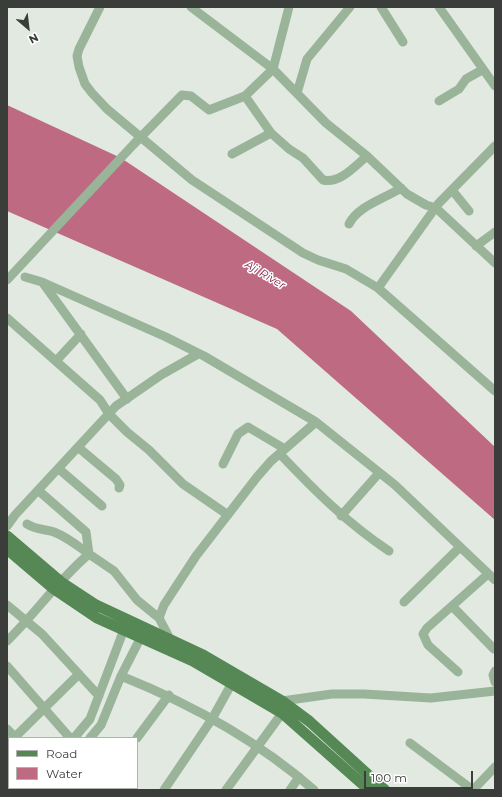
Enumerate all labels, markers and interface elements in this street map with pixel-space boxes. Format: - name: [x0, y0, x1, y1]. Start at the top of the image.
- north arrow: [8, 8, 48, 48]
- text: N: [26, 30, 41, 47]
- water label: Aji River: [243, 258, 287, 292]
- legend: [8, 737, 138, 789]
- text: Road: [46, 746, 77, 761]
- scale bar: [366, 763, 475, 789]
- text: Water: [46, 766, 82, 781]
- text: 100 m: [371, 770, 407, 785]

